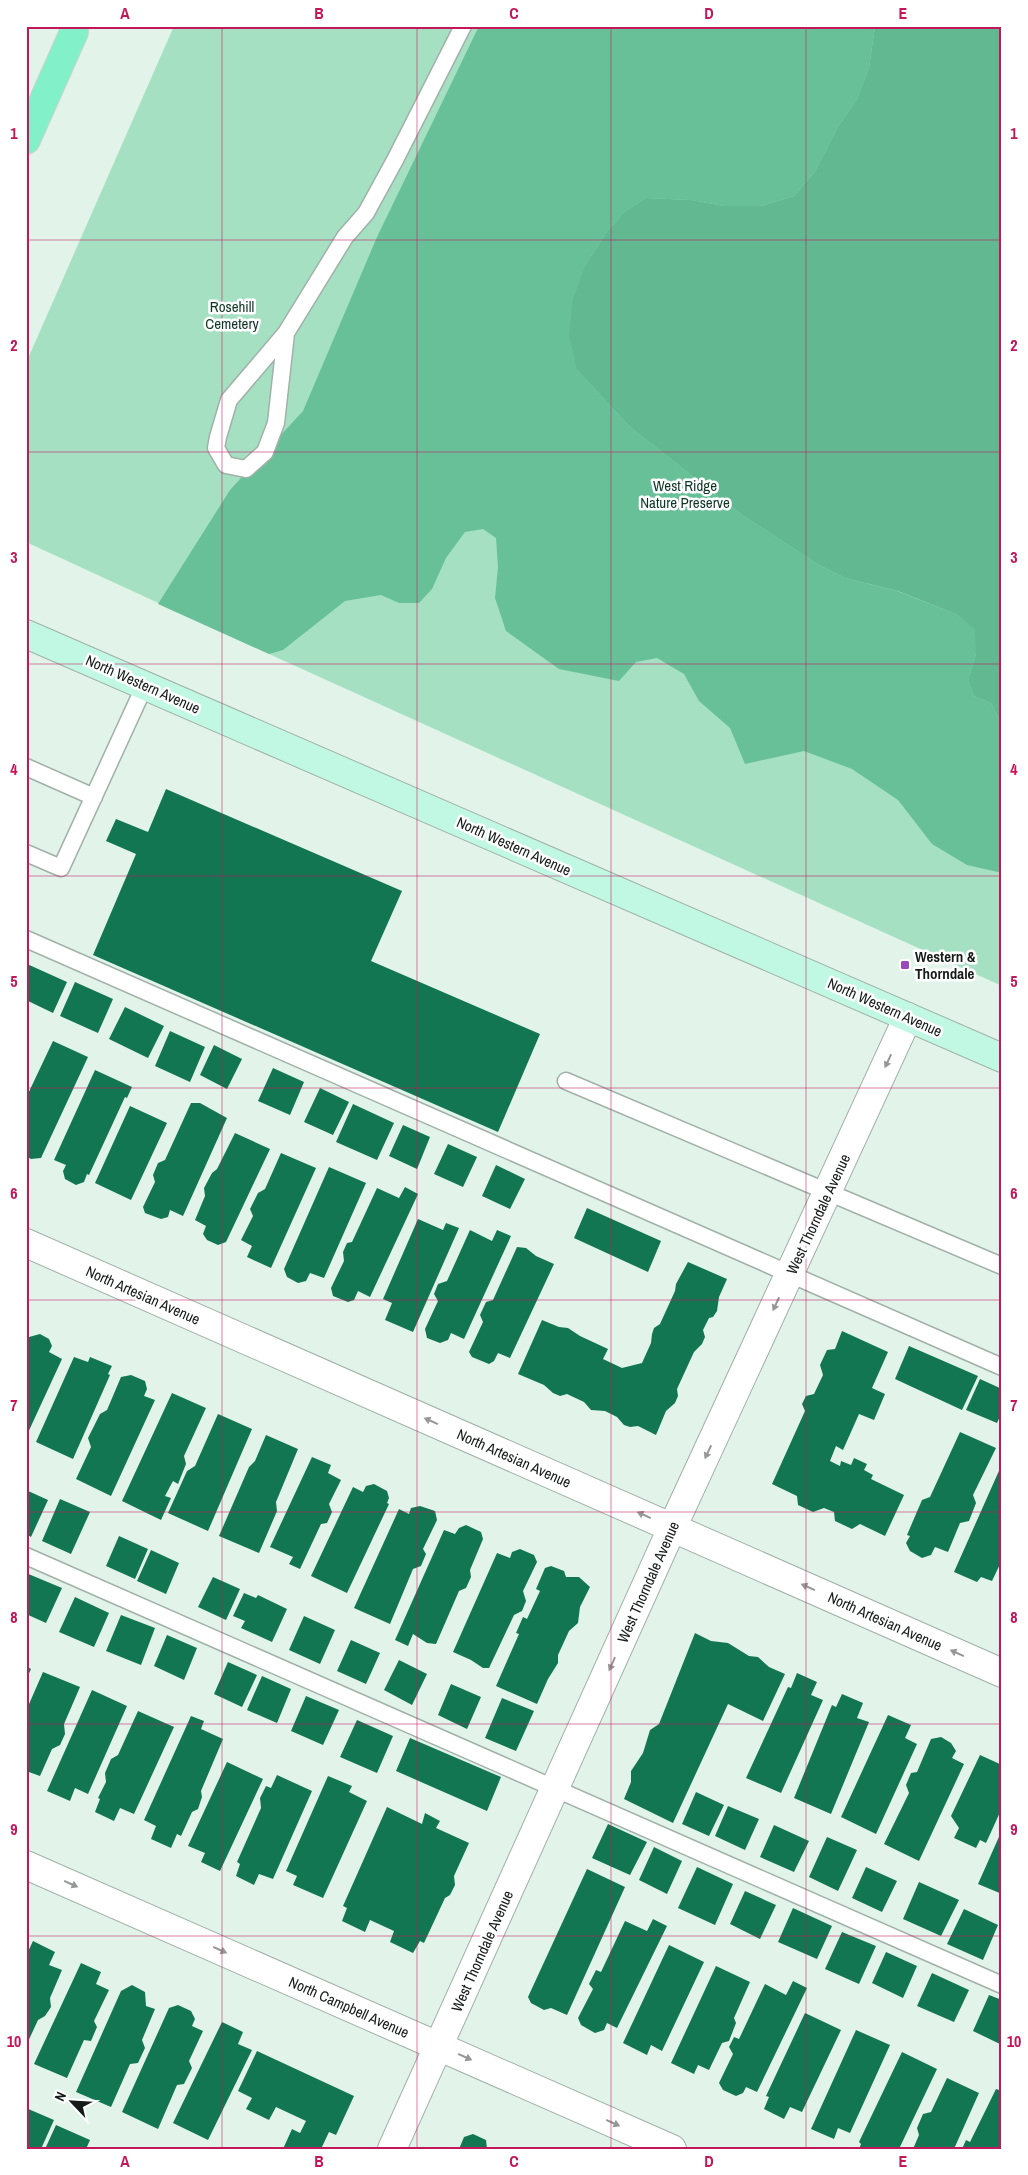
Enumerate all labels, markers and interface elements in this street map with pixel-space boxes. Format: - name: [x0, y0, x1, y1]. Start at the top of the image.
- text: A: [120, 2, 130, 24]
- text: B: [314, 2, 324, 24]
- text: C: [509, 2, 519, 24]
- text: D: [704, 2, 714, 24]
- text: E: [899, 2, 908, 24]
- text: 1: [10, 122, 18, 144]
- text: 1: [1010, 122, 1018, 144]
- park label: Rosehill Cemetery: [205, 296, 260, 334]
- text: 2: [10, 334, 18, 356]
- text: 2: [1010, 334, 1018, 356]
- park label: West Ridge Nature Preserve: [640, 475, 730, 513]
- text: 3: [10, 546, 18, 568]
- text: 3: [1010, 546, 1018, 568]
- street label: North Western Avenue: [82, 649, 204, 719]
- text: 4: [10, 758, 18, 780]
- text: 4: [1010, 758, 1018, 780]
- street label: North Western Avenue: [453, 811, 575, 881]
- place label: Western & Thorndale: [915, 946, 976, 984]
- marker: Western & Thorndale: [899, 959, 911, 971]
- text: 5: [10, 970, 18, 992]
- text: 5: [1010, 970, 1018, 992]
- street label: North Western Avenue: [824, 972, 946, 1042]
- one-way arrow: [884, 1054, 892, 1068]
- street label: West Thorndale Avenue: [781, 1150, 855, 1278]
- text: 6: [10, 1182, 18, 1204]
- text: 6: [1010, 1182, 1018, 1204]
- street label: North Artesian Avenue: [83, 1260, 204, 1330]
- one-way arrow: [772, 1297, 780, 1312]
- text: 7: [10, 1394, 18, 1416]
- text: 7: [1010, 1394, 1018, 1416]
- one-way arrow: [424, 1417, 438, 1425]
- street label: North Artesian Avenue: [454, 1423, 575, 1493]
- one-way arrow: [703, 1445, 711, 1459]
- one-way arrow: [637, 1511, 651, 1519]
- street label: West Thorndale Avenue: [612, 1518, 684, 1646]
- one-way arrow: [801, 1583, 815, 1591]
- street label: North Artesian Avenue: [825, 1586, 946, 1656]
- text: 8: [10, 1606, 18, 1628]
- text: 8: [1010, 1606, 1018, 1628]
- one-way arrow: [950, 1648, 964, 1656]
- one-way arrow: [607, 1657, 615, 1671]
- text: 9: [10, 1818, 18, 1840]
- text: 9: [1010, 1818, 1018, 1840]
- one-way arrow: [64, 1881, 78, 1889]
- street label: West Thorndale Avenue: [446, 1887, 518, 2015]
- one-way arrow: [213, 1946, 227, 1954]
- street label: North Campbell Avenue: [285, 1971, 413, 2043]
- text: 10: [7, 2030, 21, 2052]
- text: 10: [1007, 2030, 1021, 2052]
- one-way arrow: [458, 2054, 472, 2062]
- north arrow: [48, 2078, 98, 2128]
- text: N: [50, 2089, 70, 2104]
- one-way arrow: [606, 2119, 620, 2127]
- text: A: [120, 2150, 130, 2172]
- text: B: [314, 2150, 324, 2172]
- text: C: [509, 2150, 519, 2172]
- text: D: [704, 2150, 714, 2172]
- text: E: [899, 2150, 908, 2172]

